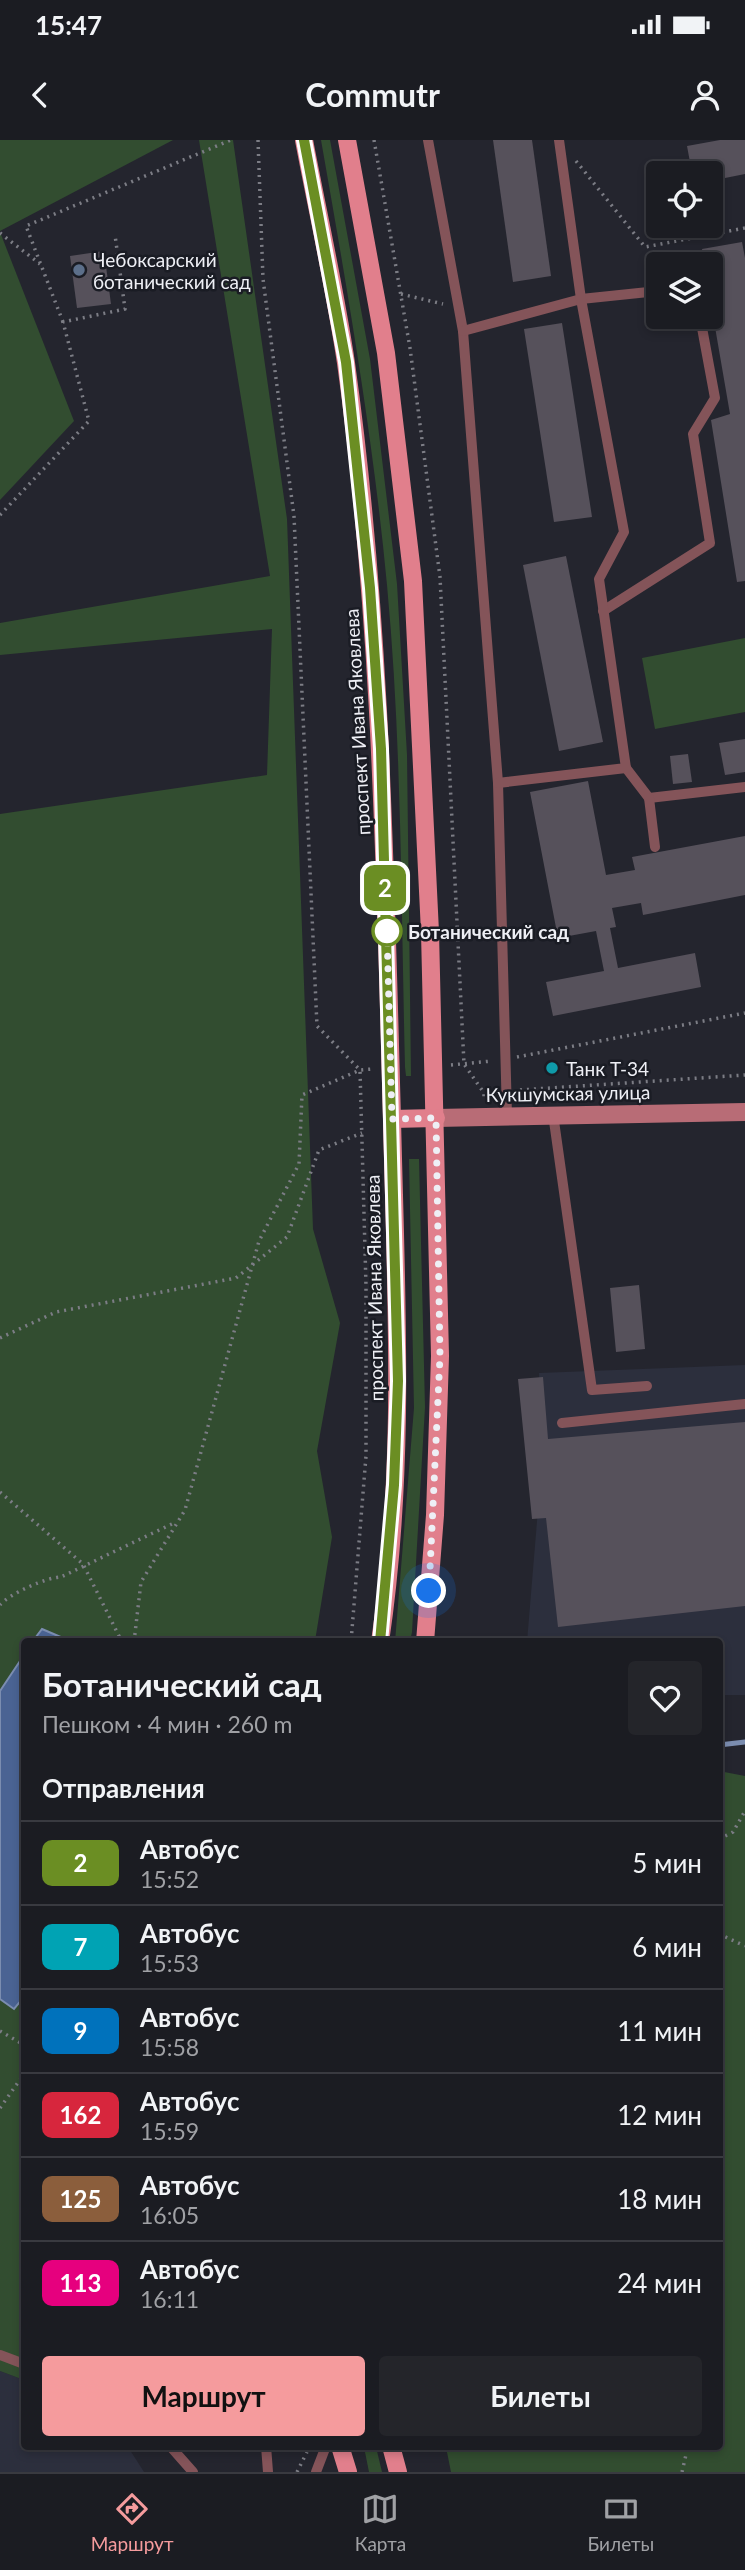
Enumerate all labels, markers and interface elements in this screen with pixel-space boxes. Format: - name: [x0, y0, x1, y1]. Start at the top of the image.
- text: 15:47: [35, 9, 102, 41]
- text: Commutr: [305, 75, 440, 114]
- icon: back: [21, 76, 59, 114]
- icon: person: [686, 76, 724, 114]
- map controls: [646, 161, 723, 329]
- button: locate: [646, 161, 723, 238]
- place label: Чебоксарский ботанический сад: [93, 248, 251, 293]
- button: layers: [646, 252, 723, 329]
- marker: Чебоксарский ботанический сад: [71, 262, 87, 278]
- street label: проспект Ивана Яковлева: [340, 608, 374, 836]
- line badge: 2: [362, 865, 408, 911]
- text: 2: [378, 873, 392, 902]
- marker: Ботанический сад: [372, 916, 402, 946]
- place label: Ботанический сад: [408, 920, 569, 943]
- place label: Танк Т-34: [566, 1057, 649, 1080]
- marker: Танк Т-34: [544, 1060, 560, 1076]
- street label: Кукшумская улица: [485, 1080, 651, 1106]
- street label: проспект Ивана Яковлева: [361, 1174, 387, 1402]
- your location: [411, 1573, 446, 1608]
- button: heart: [628, 1661, 702, 1735]
- text: Ботанический сад: [42, 1664, 322, 1704]
- text: Пешком · 4 мин · 260 m: [42, 1710, 292, 1738]
- text: Отправления: [42, 1772, 205, 1804]
- text: Автобус: [140, 1833, 239, 1865]
- text: 5 мин: [632, 1847, 702, 1879]
- text: 2: [74, 1848, 87, 1877]
- text: 15:52: [140, 1865, 199, 1893]
- text: Автобус: [140, 1917, 239, 1949]
- text: 6 мин: [632, 1931, 702, 1963]
- text: 7: [74, 1932, 87, 1961]
- text: 15:53: [140, 1949, 199, 1977]
- text: Автобус: [140, 2001, 239, 2033]
- text: 11 мин: [617, 2015, 702, 2047]
- text: 9: [74, 2016, 87, 2045]
- text: 15:58: [140, 2033, 199, 2061]
- text: Автобус: [140, 2085, 239, 2117]
- text: 12 мин: [617, 2099, 702, 2131]
- text: 162: [60, 2100, 101, 2129]
- text: 15:59: [140, 2117, 199, 2145]
- text: Автобус: [140, 2169, 239, 2201]
- text: 18 мин: [617, 2183, 702, 2215]
- text: 125: [60, 2184, 101, 2213]
- text: 16:05: [140, 2201, 199, 2229]
- text: Автобус: [140, 2253, 239, 2285]
- text: 24 мин: [617, 2267, 702, 2299]
- text: 113: [60, 2268, 101, 2297]
- text: 16:11: [140, 2285, 199, 2313]
- button: Маршрут: [42, 2356, 365, 2436]
- button: Билеты: [379, 2356, 702, 2436]
- tab: Маршрут: [91, 2490, 174, 2555]
- tab: Карта: [355, 2490, 406, 2555]
- tab: Билеты: [587, 2490, 654, 2555]

